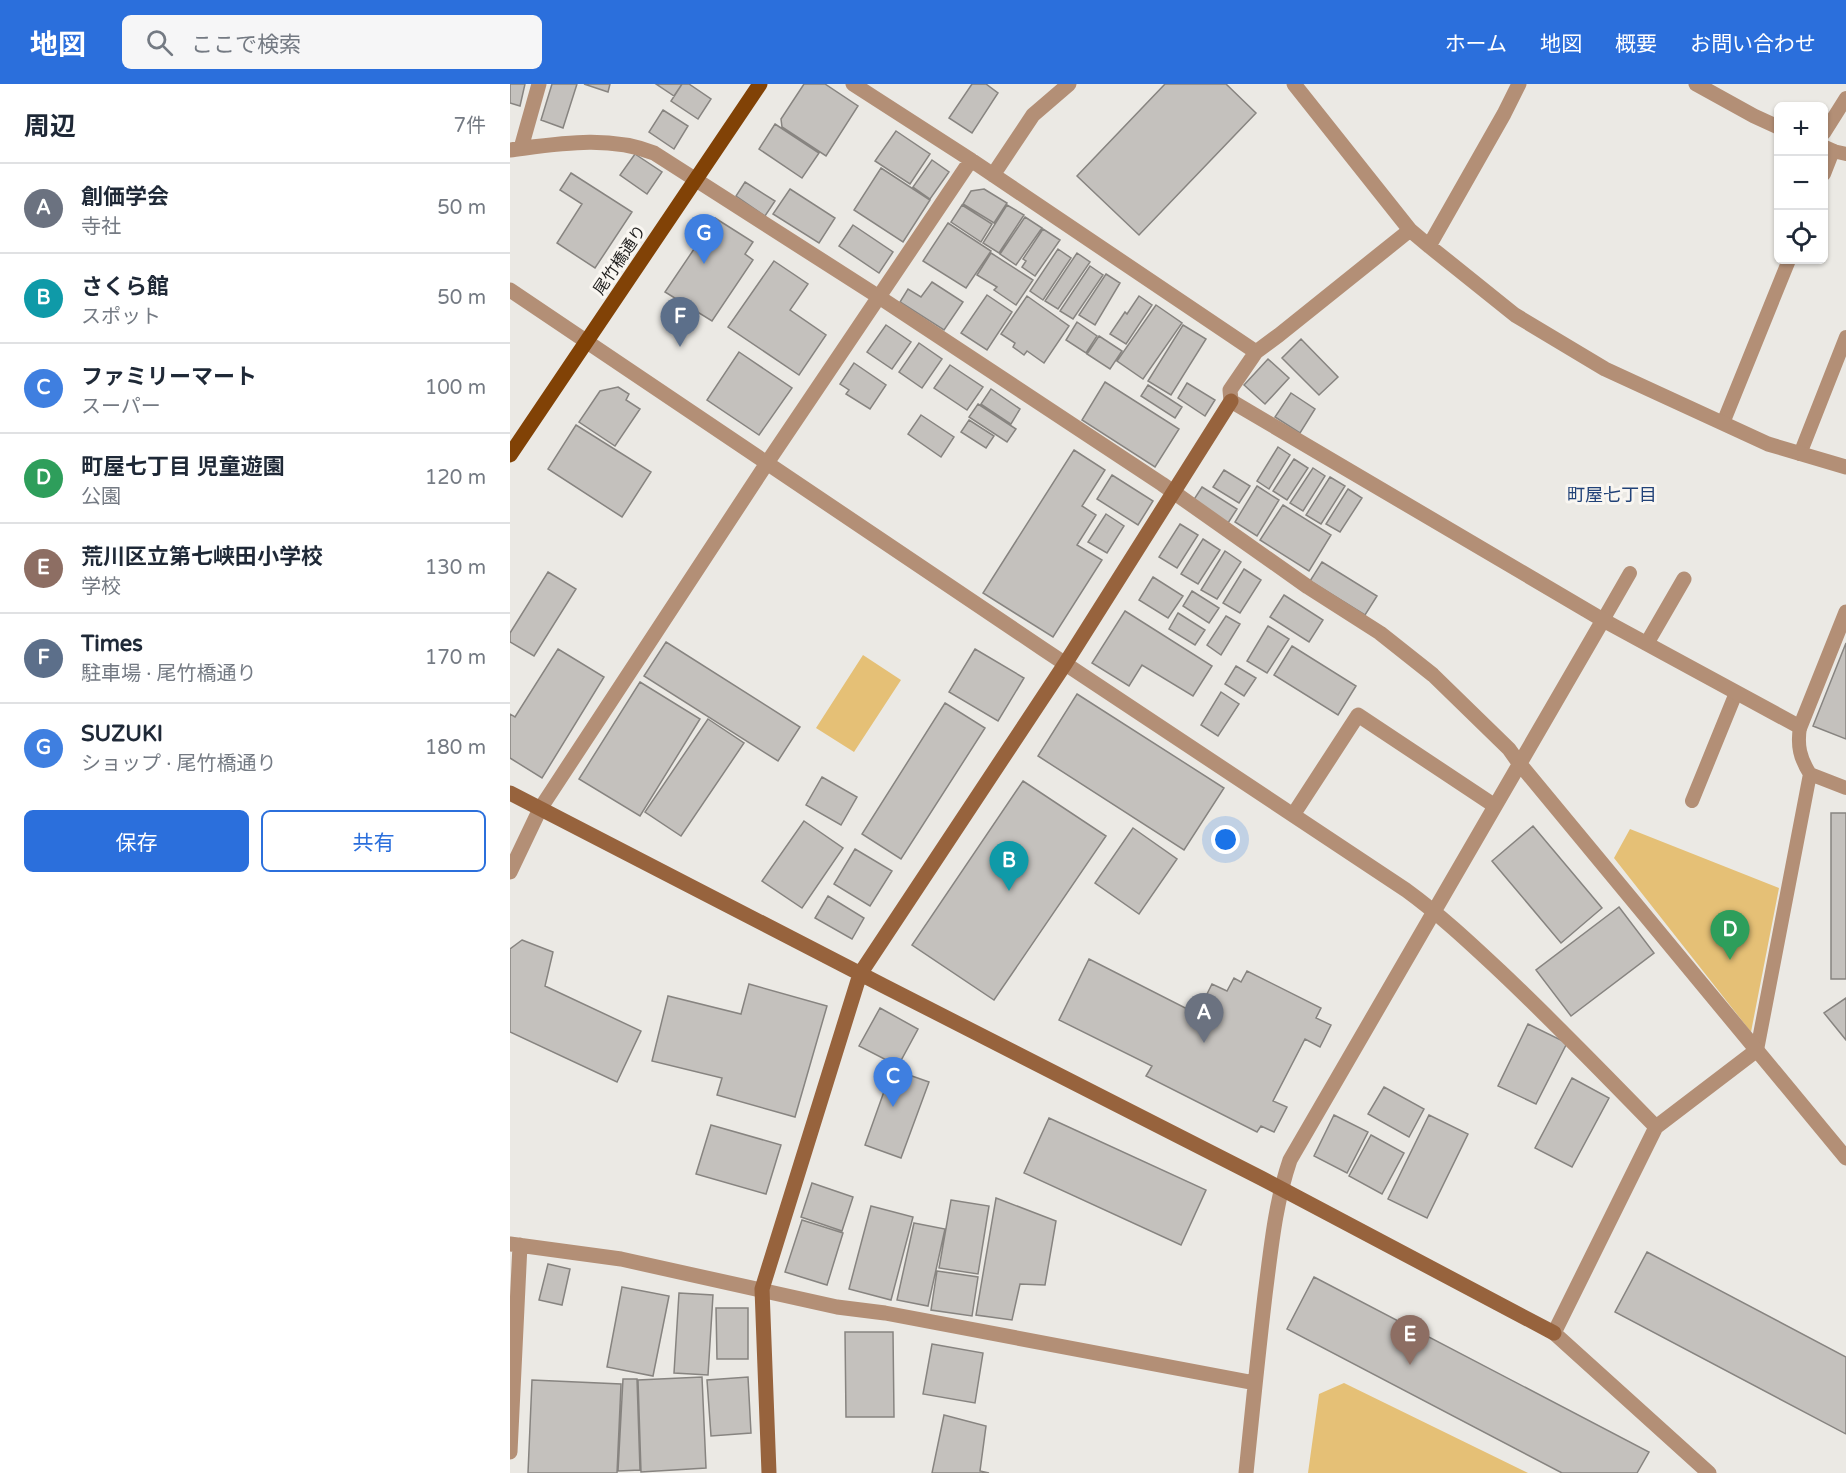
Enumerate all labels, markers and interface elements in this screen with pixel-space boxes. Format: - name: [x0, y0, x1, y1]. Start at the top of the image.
- search box: [122, 15, 542, 69]
- icon: search: [143, 26, 176, 59]
- text: 地図: [30, 28, 86, 62]
- text: ここで検索: [191, 32, 301, 58]
- text: ホーム: [1445, 32, 1507, 57]
- text: 地図: [1540, 32, 1582, 57]
- text: 概要: [1615, 32, 1657, 57]
- text: お問い合わせ: [1690, 32, 1816, 57]
- map controls: [1774, 102, 1828, 264]
- button: +: [1774, 102, 1828, 156]
- text: 周辺: [24, 111, 76, 142]
- text: 7件: [453, 114, 486, 138]
- button: −: [1774, 156, 1828, 210]
- text: 創価学会: [81, 184, 169, 210]
- text: A: [36, 196, 51, 220]
- text: 50 m: [437, 196, 486, 220]
- button: locate: [1774, 210, 1828, 264]
- pin: G: [684, 214, 724, 264]
- text: 寺社: [81, 215, 121, 239]
- street label: 尾竹橋通り: [589, 221, 651, 299]
- text: さくら館: [81, 274, 169, 300]
- text: B: [37, 286, 50, 310]
- text: 50 m: [437, 286, 486, 310]
- pin: F: [660, 298, 700, 347]
- text: スポット: [81, 305, 161, 329]
- text: ファミリーマート: [81, 364, 257, 390]
- text: C: [37, 376, 50, 400]
- text: 100 m: [425, 376, 486, 400]
- text: スーパー: [81, 395, 161, 419]
- text: 町屋七丁目 児童遊園: [81, 454, 285, 480]
- text: D: [36, 466, 51, 490]
- text: 120 m: [425, 466, 486, 490]
- district label: 町屋七丁目: [1567, 484, 1657, 506]
- text: 公園: [81, 485, 121, 509]
- text: 荒川区立第七峡田小学校: [81, 544, 323, 570]
- text: E: [37, 556, 50, 580]
- text: 130 m: [425, 556, 486, 580]
- text: 学校: [81, 575, 121, 599]
- text: Times: [81, 631, 143, 657]
- text: F: [37, 646, 50, 670]
- text: 170 m: [425, 646, 486, 670]
- text: 駐車場 · 尾竹橋通り: [81, 662, 257, 686]
- text: SUZUKI: [81, 721, 163, 747]
- text: G: [36, 736, 51, 760]
- text: 180 m: [425, 736, 486, 760]
- text: ショップ · 尾竹橋通り: [81, 752, 277, 776]
- button: 保存: [24, 810, 249, 872]
- button: 共有: [261, 810, 486, 872]
- your location: [1211, 825, 1240, 854]
- pin: B: [990, 842, 1028, 891]
- pin: D: [1710, 910, 1750, 960]
- pin: A: [1184, 994, 1224, 1043]
- pin: C: [874, 1058, 913, 1107]
- pin: E: [1390, 1316, 1430, 1365]

